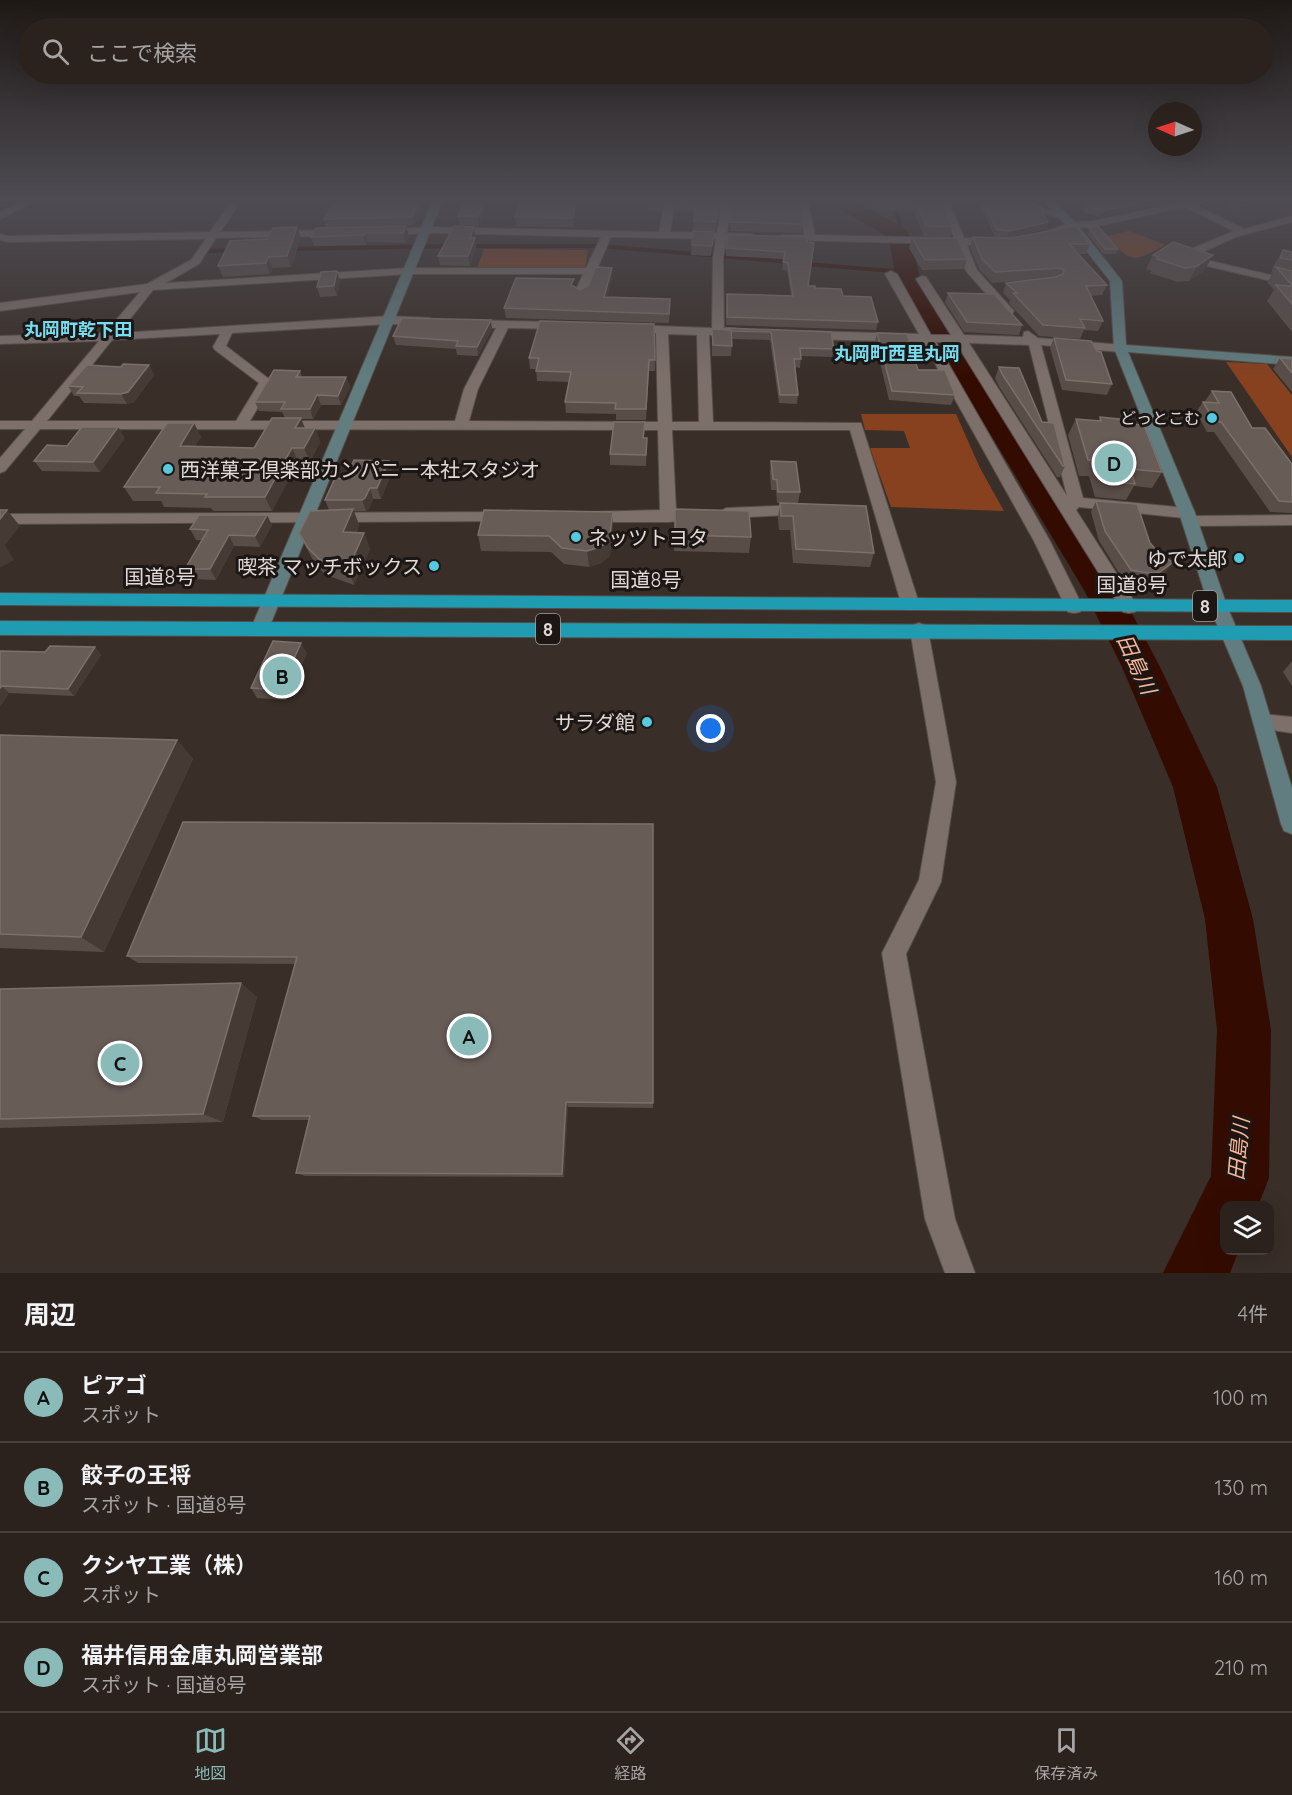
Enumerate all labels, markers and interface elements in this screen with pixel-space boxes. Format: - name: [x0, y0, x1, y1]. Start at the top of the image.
- search box: [18, 18, 1274, 84]
- icon: search: [39, 35, 72, 68]
- text: ここで検索: [87, 39, 197, 67]
- north arrow: [1148, 102, 1202, 156]
- district label: 丸岡町乾下田: [24, 318, 132, 341]
- district label: 丸岡町西里丸岡: [834, 342, 960, 365]
- place label: どっとこむ: [1120, 408, 1200, 428]
- marker: どっとこむ: [1205, 411, 1219, 425]
- pin: D: [1094, 440, 1134, 486]
- place label: 西洋菓子倶楽部カンパニー本社スタジオ: [180, 457, 540, 482]
- marker: 西洋菓子倶楽部カンパニー本社スタジオ: [161, 462, 175, 476]
- place label: ネッツトヨタ: [588, 525, 708, 550]
- marker: ネッツトヨタ: [569, 530, 583, 544]
- place label: ゆで太郎: [1147, 546, 1227, 571]
- marker: ゆで太郎: [1232, 551, 1246, 565]
- place label: 喫茶 マッチボックス: [237, 554, 422, 579]
- marker: 喫茶 マッチボックス: [427, 559, 441, 573]
- street label: 国道8号: [125, 564, 195, 589]
- street label: 国道8号: [611, 567, 681, 592]
- street label: 国道8号: [1097, 572, 1167, 597]
- road number: 8: [1193, 591, 1217, 621]
- road number: 8: [536, 614, 560, 644]
- water label: 田島川: [1112, 630, 1163, 700]
- pin: B: [262, 654, 302, 698]
- place label: サラダ館: [555, 710, 635, 735]
- your location: [696, 714, 725, 743]
- marker: サラダ館: [640, 715, 654, 729]
- pin: A: [450, 1014, 488, 1058]
- pin: C: [100, 1040, 140, 1086]
- water label: 田島川: [1222, 1114, 1254, 1182]
- map controls: [1220, 1201, 1274, 1255]
- button: layers: [1220, 1201, 1274, 1255]
- text: 周辺: [24, 1298, 76, 1331]
- text: 4件: [1237, 1301, 1268, 1326]
- text: ピアゴ: [81, 1371, 147, 1399]
- text: A: [37, 1385, 50, 1410]
- text: 100 m: [1213, 1385, 1268, 1410]
- text: スポット: [81, 1402, 161, 1427]
- text: 餃子の王将: [81, 1461, 191, 1489]
- text: B: [37, 1475, 50, 1500]
- text: 130 m: [1215, 1475, 1268, 1500]
- text: スポット · 国道8号: [81, 1492, 247, 1517]
- text: クシヤ工業（株）: [81, 1551, 257, 1579]
- text: C: [37, 1565, 50, 1590]
- text: 160 m: [1214, 1565, 1268, 1590]
- text: スポット: [81, 1582, 161, 1607]
- text: 福井信用金庫丸岡営業部: [81, 1641, 323, 1669]
- text: D: [36, 1655, 51, 1680]
- text: 210 m: [1214, 1655, 1268, 1680]
- text: スポット · 国道8号: [81, 1672, 247, 1697]
- tab: 地図: [194, 1724, 227, 1784]
- tab: 経路: [614, 1724, 647, 1784]
- tab: 保存済み: [1034, 1724, 1098, 1784]

